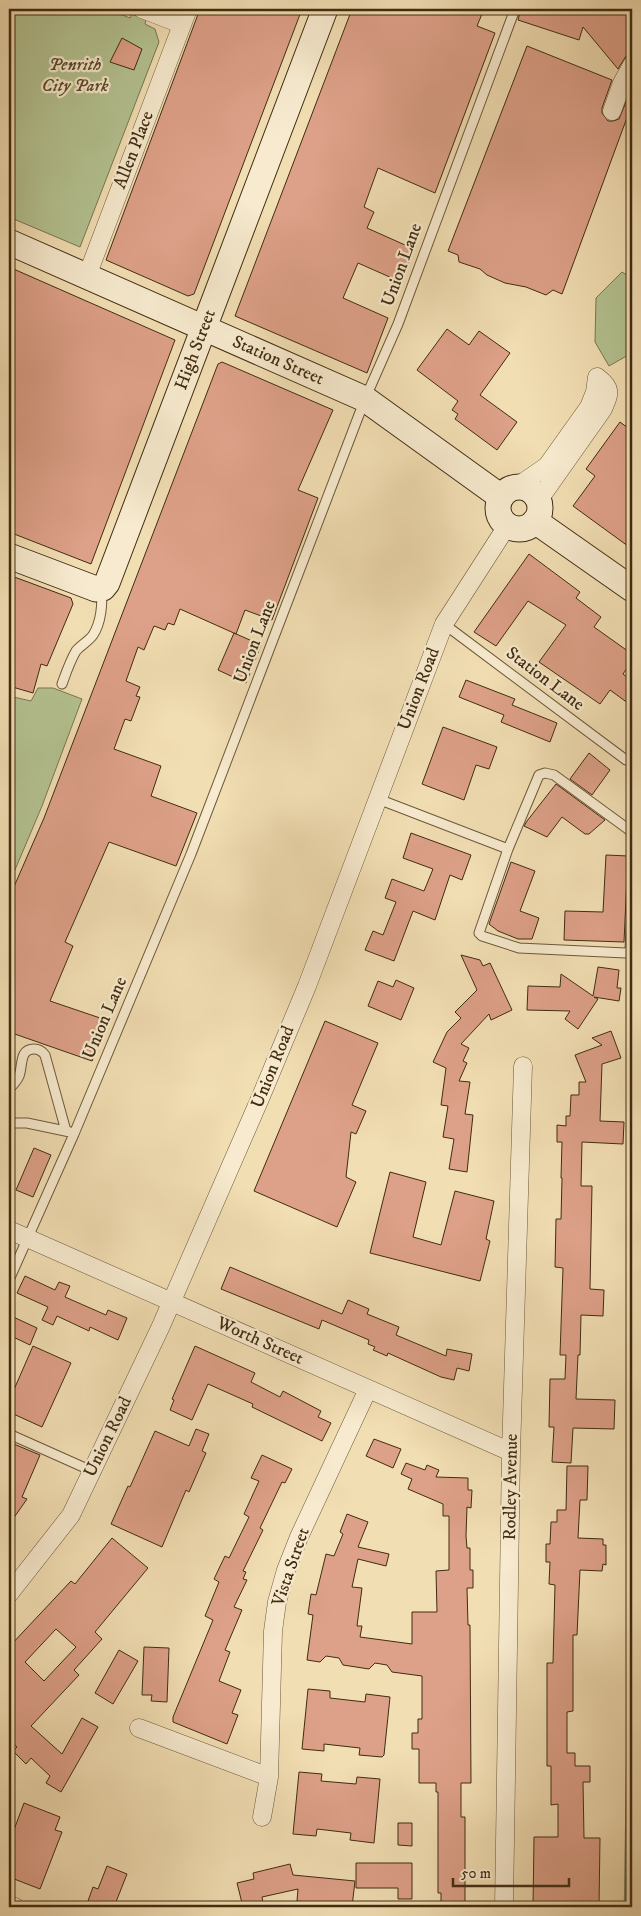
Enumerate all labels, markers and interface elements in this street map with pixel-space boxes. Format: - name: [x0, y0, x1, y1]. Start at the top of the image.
- park label: Penrith City Park: [42, 54, 109, 97]
- street label: Allen Place: [109, 108, 159, 192]
- street label: Union Lane: [377, 220, 427, 310]
- street label: High Street: [170, 306, 221, 393]
- street label: Station Street: [229, 331, 327, 391]
- street label: Union Lane: [229, 597, 281, 687]
- street label: Station Lane: [501, 642, 589, 716]
- street label: Union Road: [393, 645, 445, 733]
- street label: Union Lane: [78, 974, 132, 1062]
- street label: Union Road: [247, 1023, 299, 1111]
- street label: Worth Street: [212, 1312, 307, 1370]
- street label: Union Road: [79, 1393, 137, 1481]
- street label: Rodley Avenue: [499, 1433, 523, 1541]
- street label: Vista Street: [267, 1525, 315, 1610]
- scale bar: [453, 1856, 570, 1888]
- text: 50 m: [461, 1864, 491, 1883]

